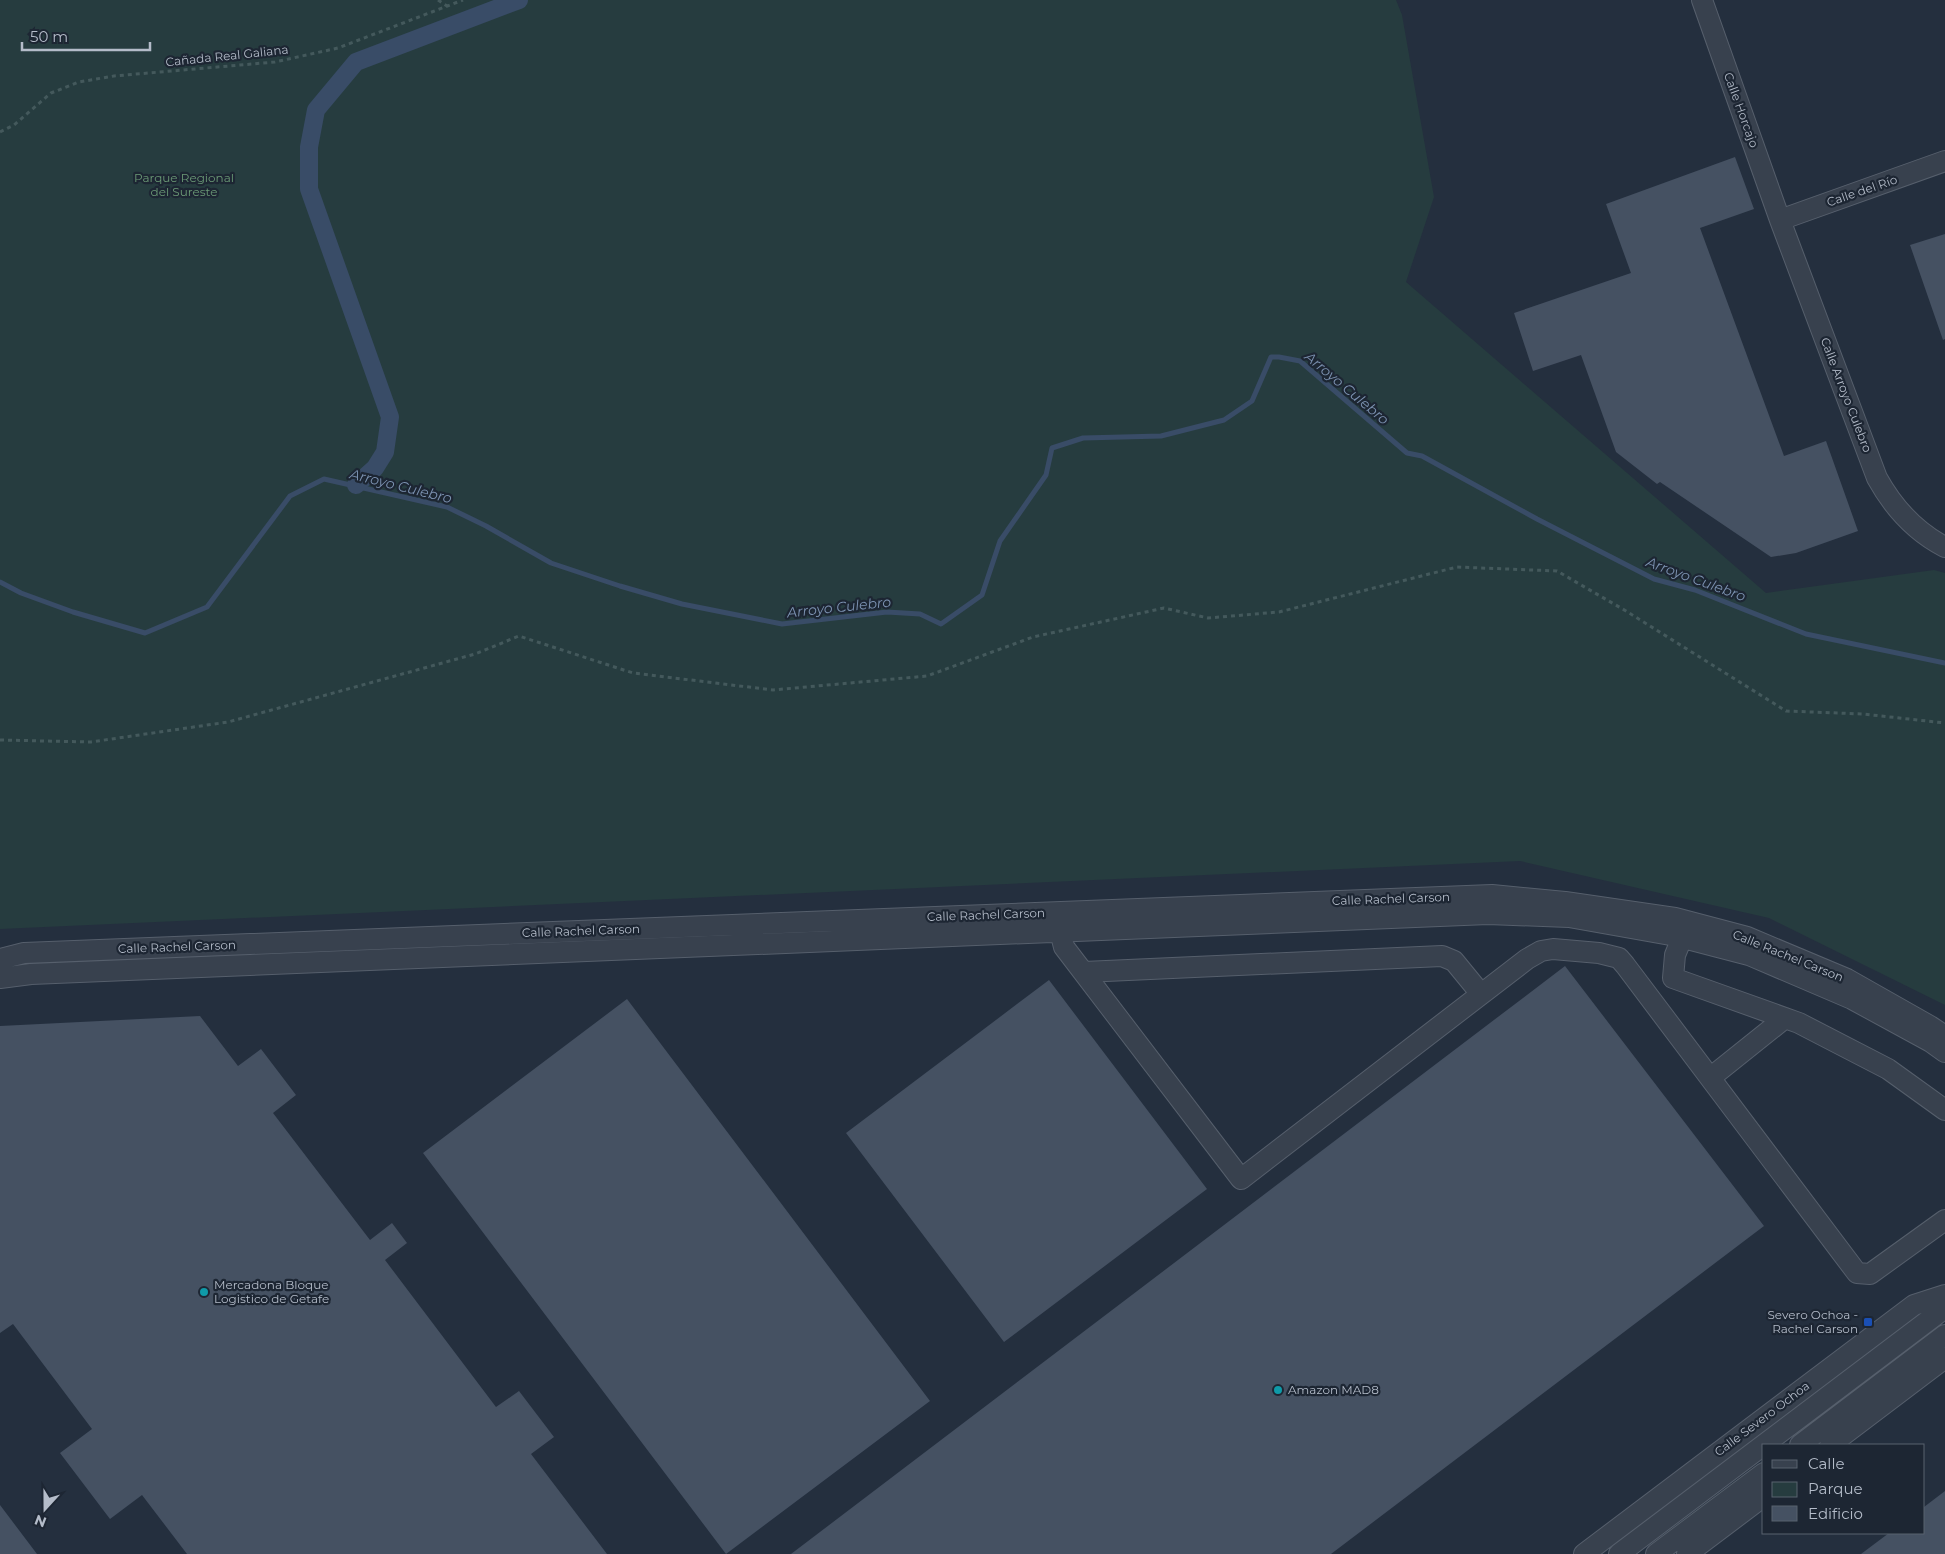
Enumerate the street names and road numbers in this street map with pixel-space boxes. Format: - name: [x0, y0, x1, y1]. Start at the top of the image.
- street label: Cañada Real Galiana: [165, 42, 289, 69]
- street label: Calle Horcajo: [1721, 70, 1762, 149]
- street label: Calle del Río: [1825, 171, 1899, 210]
- street label: Calle Arroyo Culebro: [1818, 335, 1875, 454]
- street label: Calle Rachel Carson: [1332, 889, 1450, 908]
- street label: Calle Rachel Carson: [927, 905, 1045, 924]
- street label: Calle Rachel Carson: [522, 921, 640, 940]
- street label: Calle Rachel Carson: [1731, 926, 1846, 985]
- street label: Calle Rachel Carson: [118, 937, 236, 956]
- street label: Calle Severo Ochoa: [1711, 1378, 1812, 1459]

